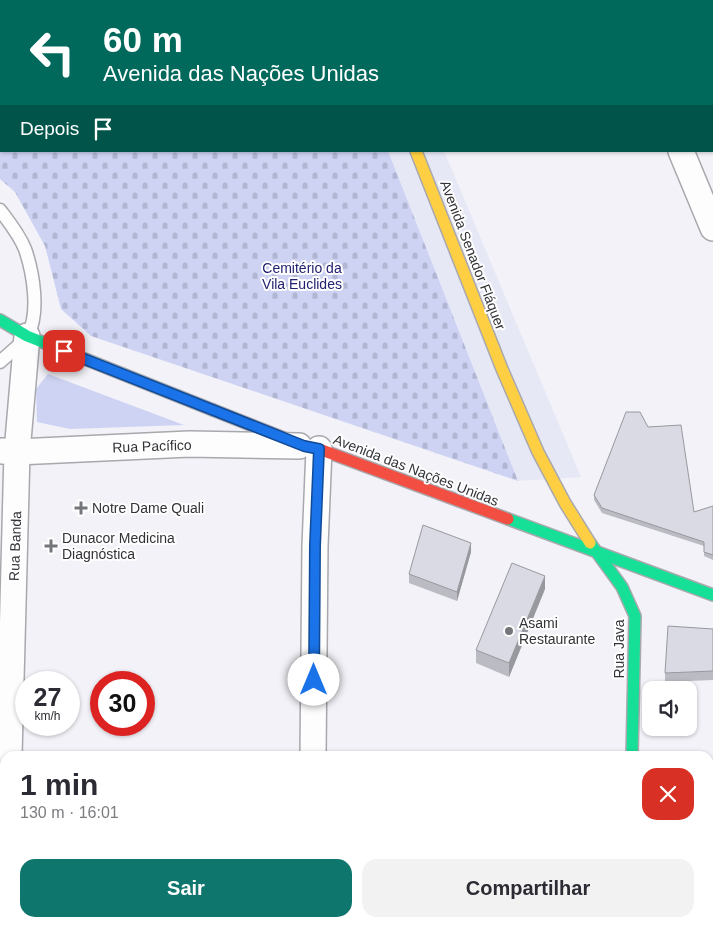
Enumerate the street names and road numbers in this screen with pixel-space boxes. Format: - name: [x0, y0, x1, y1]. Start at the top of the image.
- street label: Avenida Senador Fláquer: [437, 178, 509, 332]
- street label: Avenida das Nações Unidas: [331, 431, 501, 509]
- street label: Rua Pacífico: [112, 437, 192, 455]
- street label: Rua Banda: [6, 511, 24, 581]
- street label: Rua Java: [611, 619, 627, 679]

